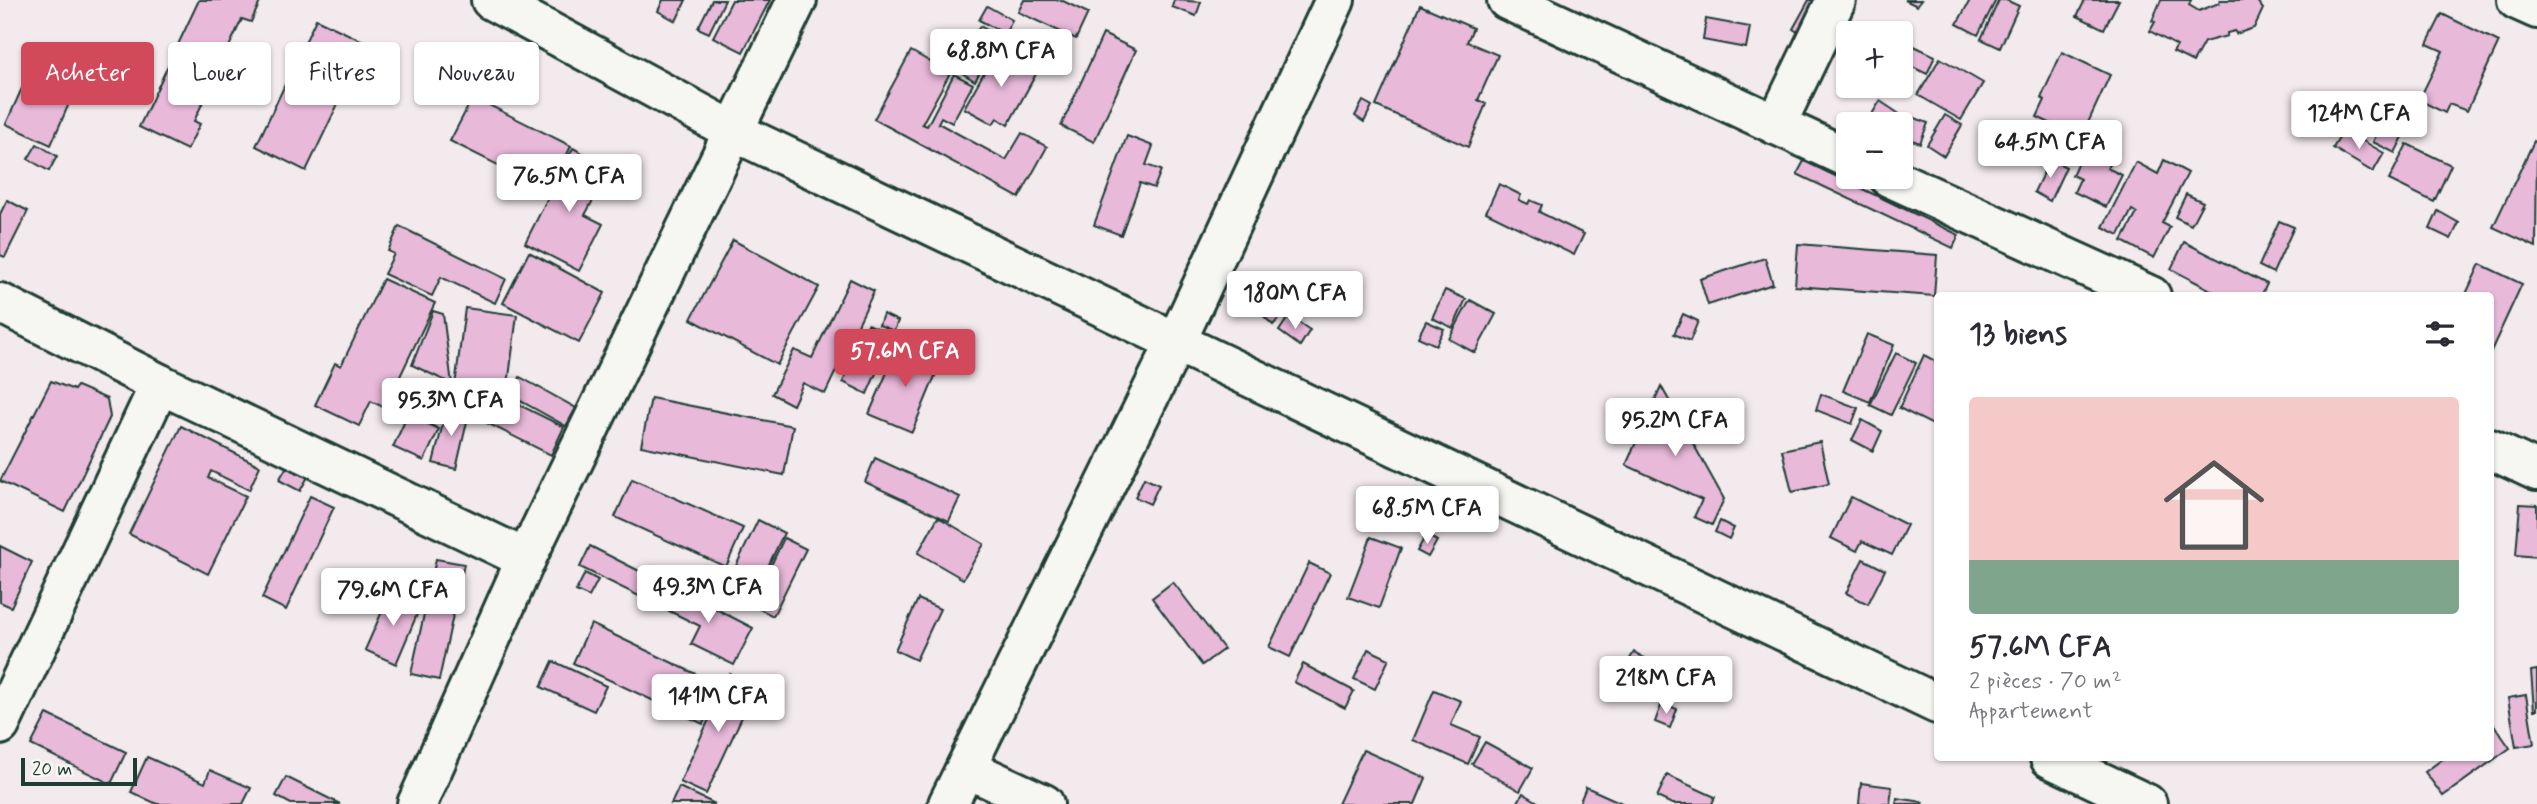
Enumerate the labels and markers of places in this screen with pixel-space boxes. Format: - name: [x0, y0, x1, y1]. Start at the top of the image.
- pin: 68.8M CFA: [921, 29, 1081, 89]
- pin: 124M CFA: [2287, 92, 2431, 151]
- pin: 64.5M CFA: [1970, 120, 2130, 180]
- pin: 76.5M CFA: [489, 154, 649, 214]
- pin: 180M CFA: [1223, 272, 1367, 331]
- pin: 57.6M CFA: [825, 330, 985, 389]
- pin: 95.3M CFA: [371, 378, 531, 438]
- pin: 95.2M CFA: [1595, 398, 1755, 458]
- pin: 68.5M CFA: [1347, 486, 1507, 546]
- pin: 49.3M CFA: [628, 566, 788, 625]
- pin: 79.6M CFA: [313, 568, 473, 628]
- pin: 218M CFA: [1594, 656, 1738, 716]
- pin: 141M CFA: [646, 674, 790, 734]

